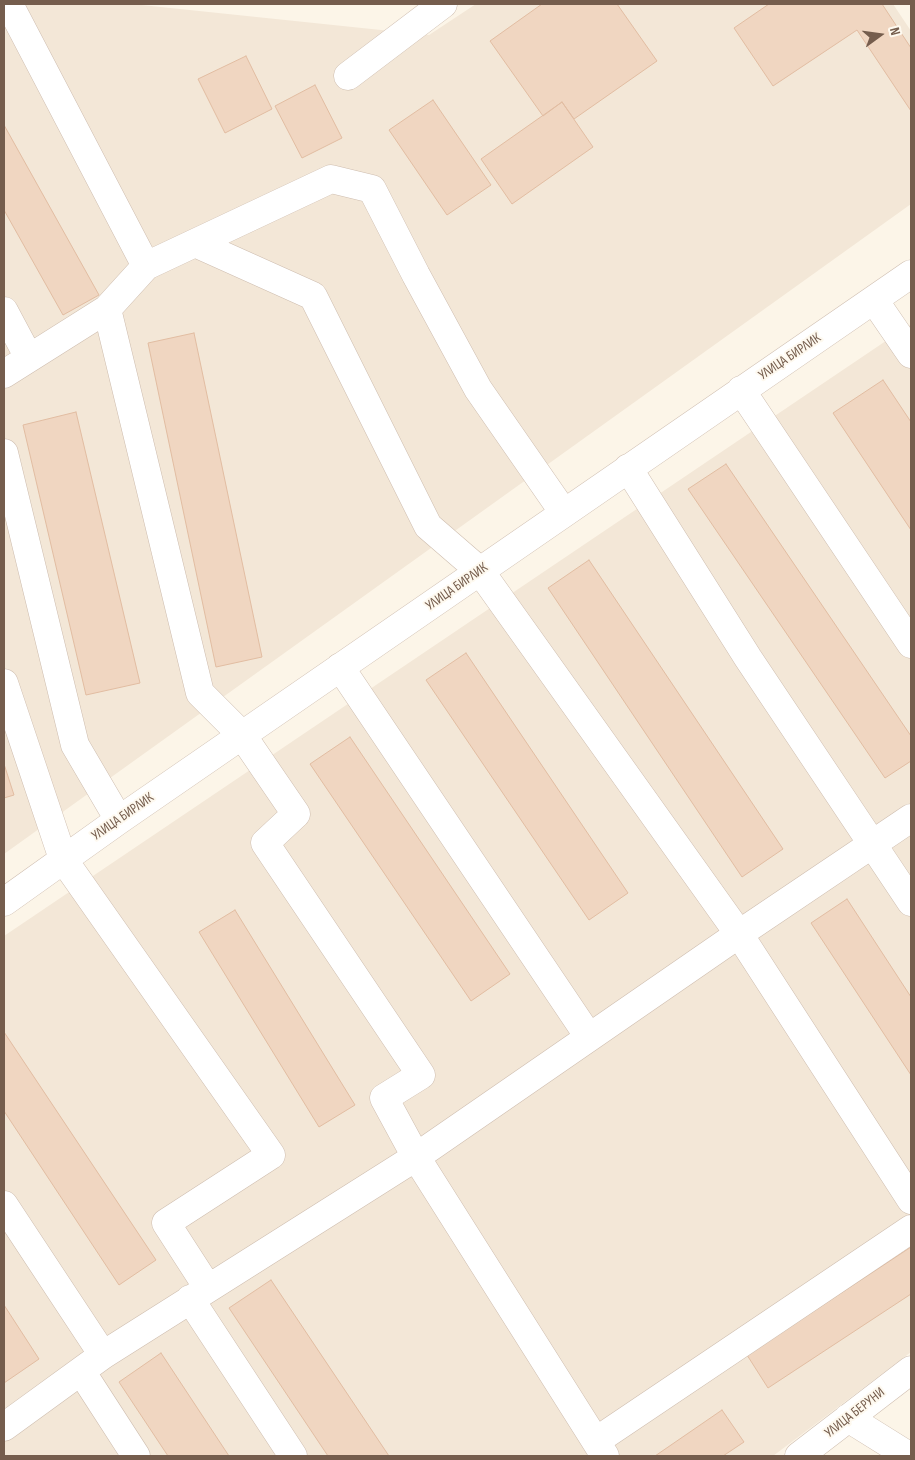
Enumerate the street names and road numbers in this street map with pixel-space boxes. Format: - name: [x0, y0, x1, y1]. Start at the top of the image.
- street label: УЛИЦА БИРЛИК: [756, 330, 824, 384]
- street label: УЛИЦА БИРЛИК: [423, 560, 491, 614]
- street label: УЛИЦА БИРЛИК: [89, 790, 157, 844]
- street label: УЛИЦА БЕРУНИ: [822, 1384, 888, 1442]

